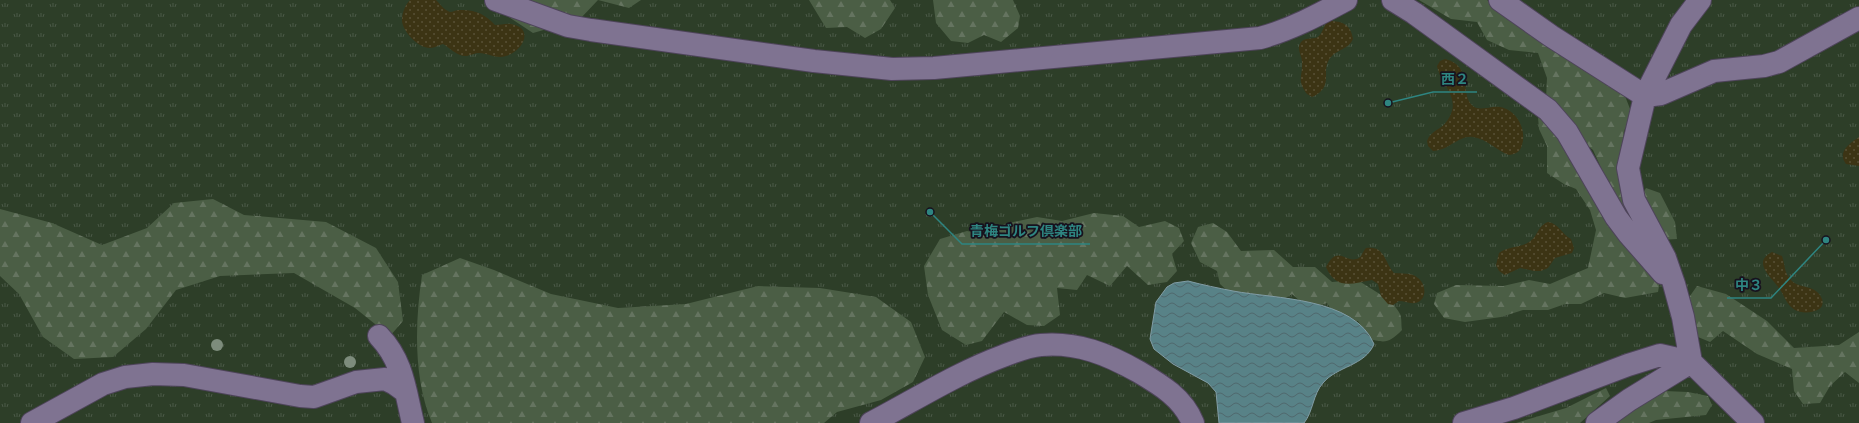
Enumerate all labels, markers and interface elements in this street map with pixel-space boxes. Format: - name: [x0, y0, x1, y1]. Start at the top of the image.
- callout: 西２: [1433, 66, 1477, 92]
- text: 西２: [1441, 71, 1469, 88]
- callout: 青梅ゴルフ倶楽部: [962, 218, 1090, 244]
- text: 青梅ゴルフ倶楽部: [970, 223, 1082, 240]
- callout: 中３: [1727, 272, 1771, 298]
- text: 中３: [1735, 277, 1763, 294]

